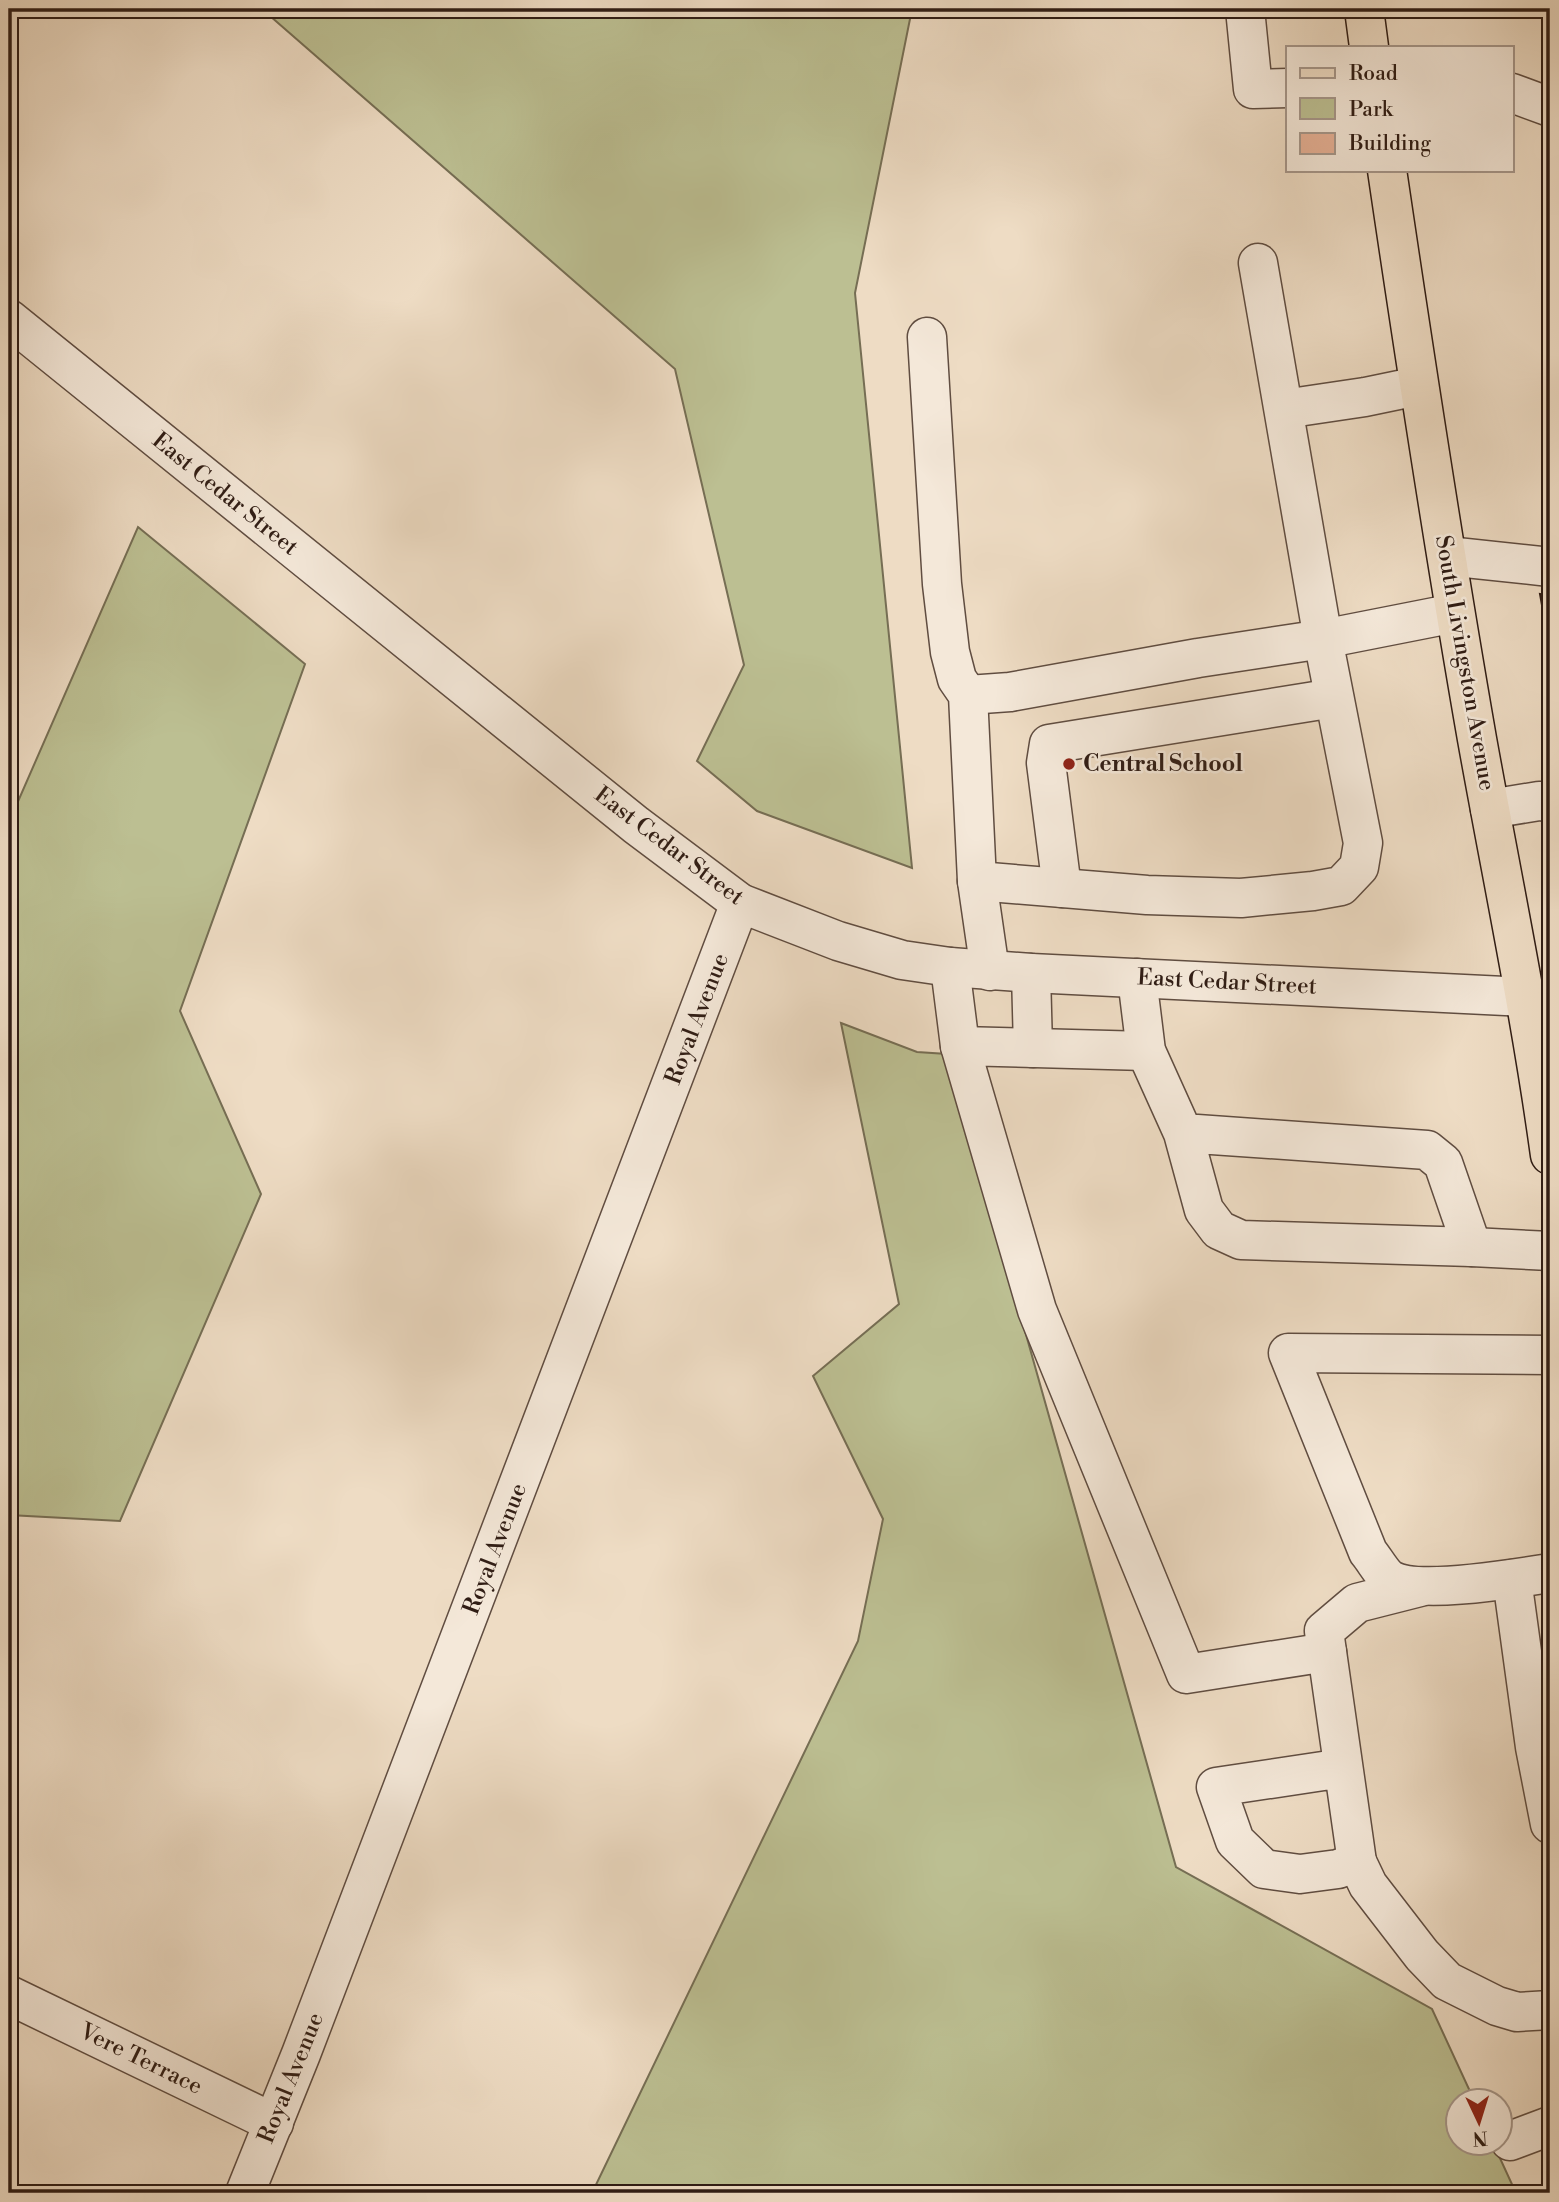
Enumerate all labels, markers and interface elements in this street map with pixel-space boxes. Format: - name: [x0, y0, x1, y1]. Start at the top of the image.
- legend: [1286, 46, 1514, 172]
- text: Road: [1349, 61, 1398, 87]
- text: Park: [1349, 97, 1394, 123]
- text: Building: [1348, 131, 1431, 157]
- street label: East Cedar Street: [146, 427, 304, 561]
- street label: South Livingston Avenue: [1429, 533, 1501, 793]
- place label: Central School: [1083, 750, 1243, 778]
- marker: Central School: [1061, 756, 1077, 772]
- street label: East Cedar Street: [589, 781, 749, 911]
- street label: Royal Avenue: [659, 949, 735, 1089]
- street label: East Cedar Street: [1136, 963, 1318, 1001]
- street label: Royal Avenue: [457, 1479, 533, 1619]
- street label: Royal Avenue: [252, 2009, 330, 2147]
- street label: Vere Terrace: [74, 2017, 207, 2101]
- north arrow: [1444, 2086, 1514, 2156]
- text: N: [1472, 2125, 1488, 2150]

